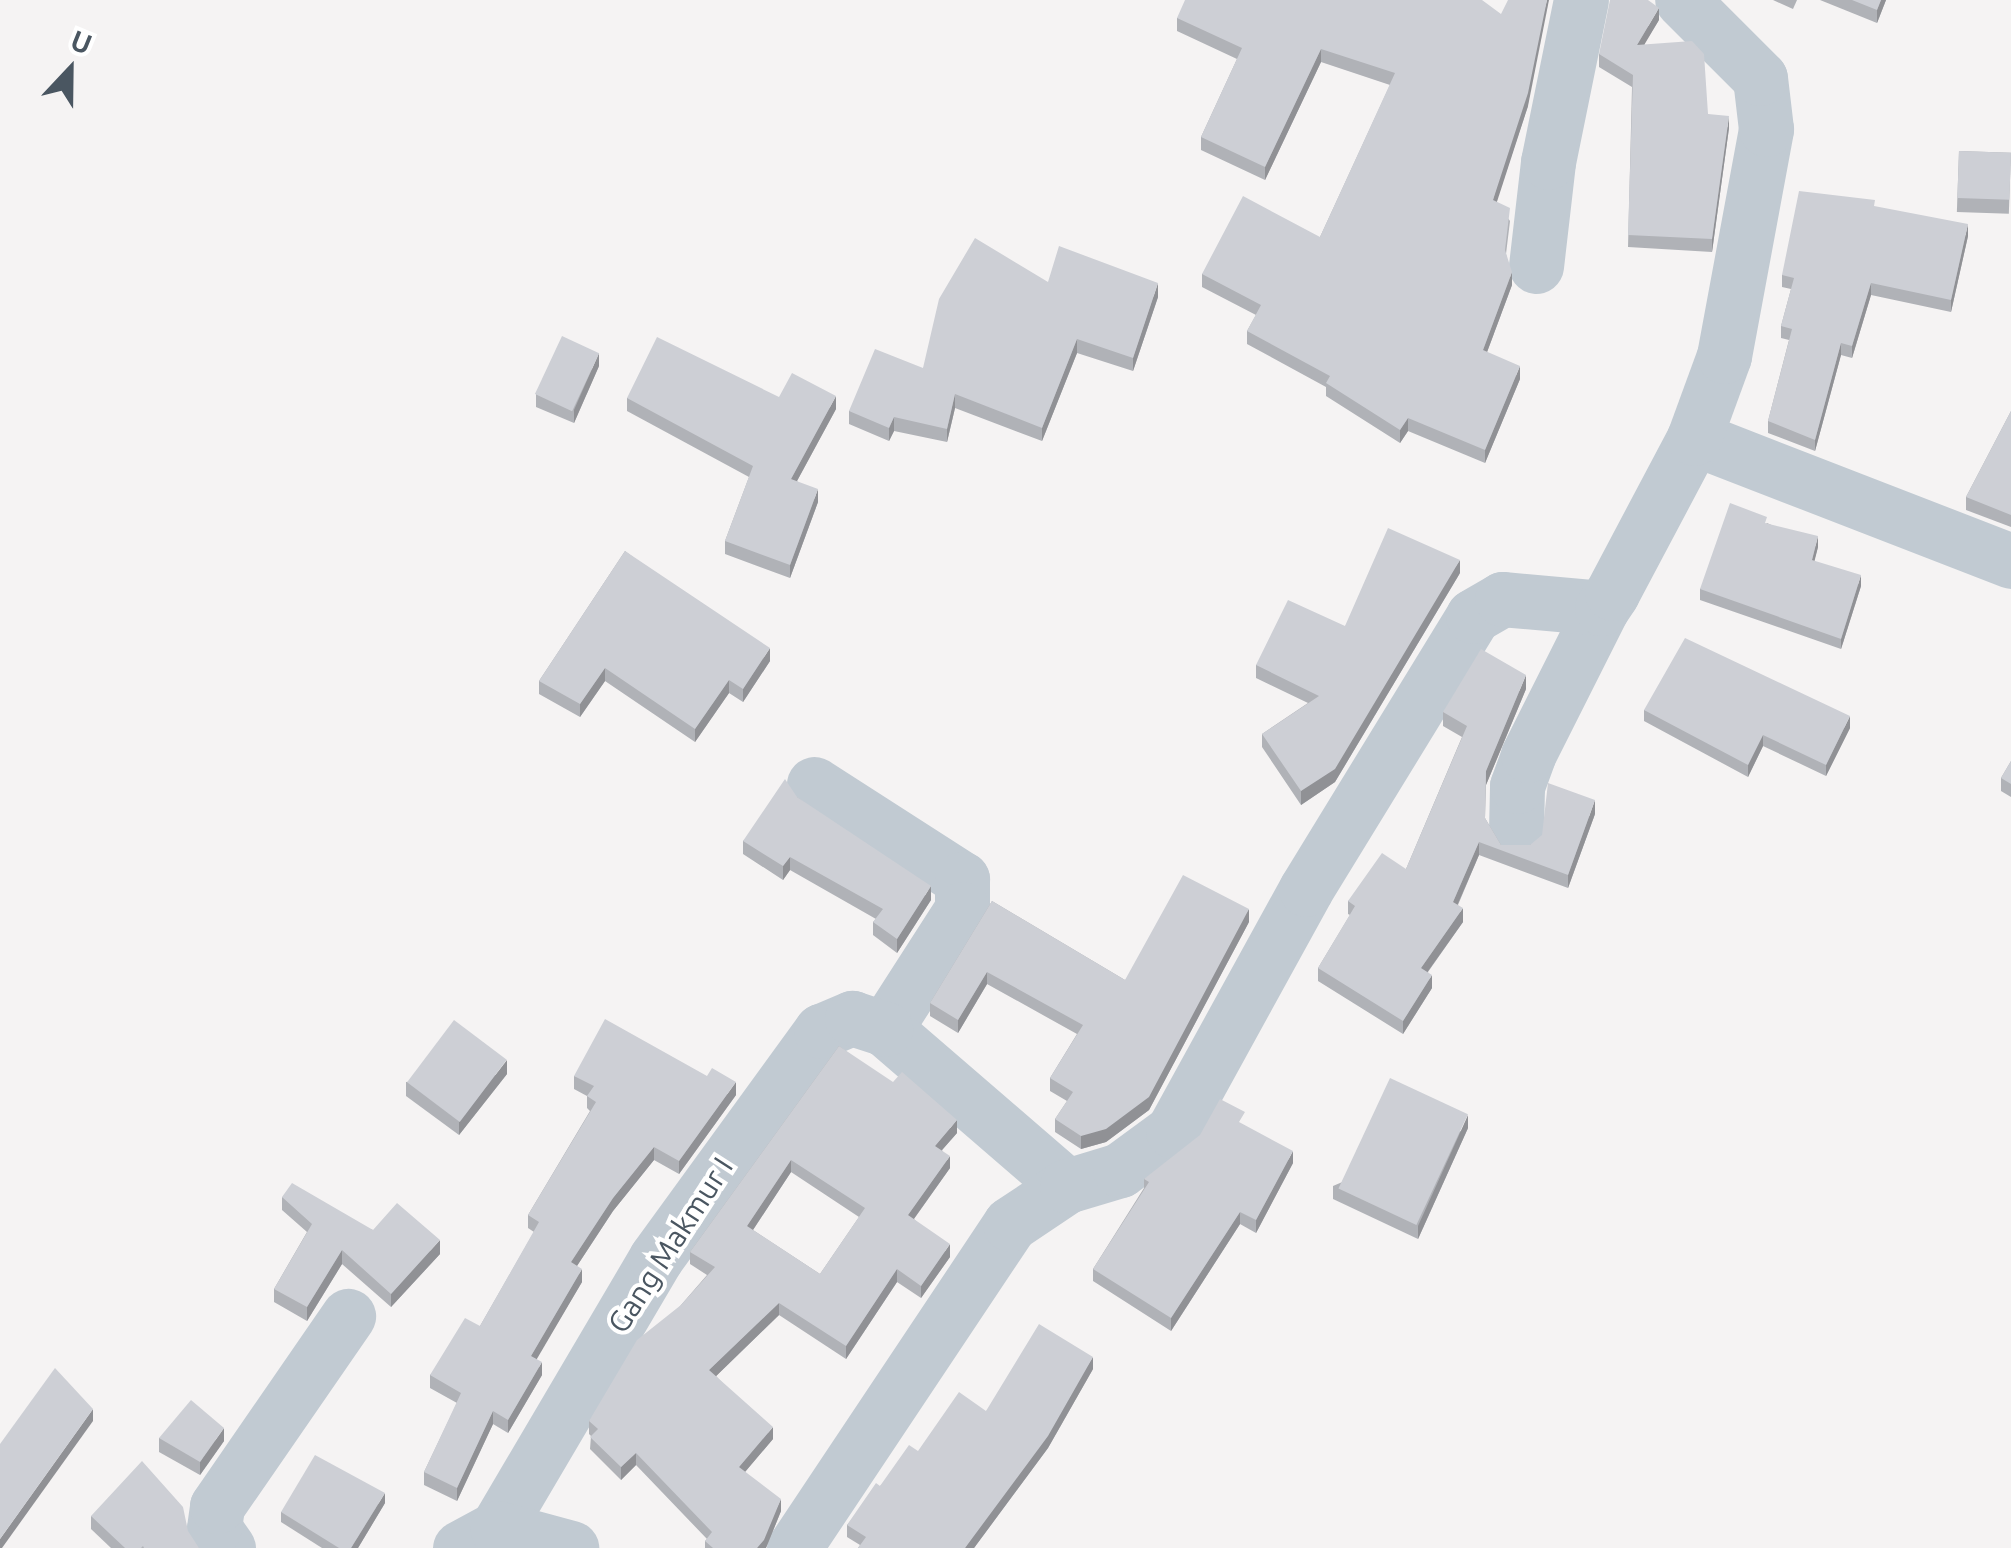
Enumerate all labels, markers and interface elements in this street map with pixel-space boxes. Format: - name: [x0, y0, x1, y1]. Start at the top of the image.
- north arrow: [20, 20, 120, 120]
- text: U: [67, 24, 96, 60]
- street label: Gang Makmur I: [600, 1150, 740, 1340]

